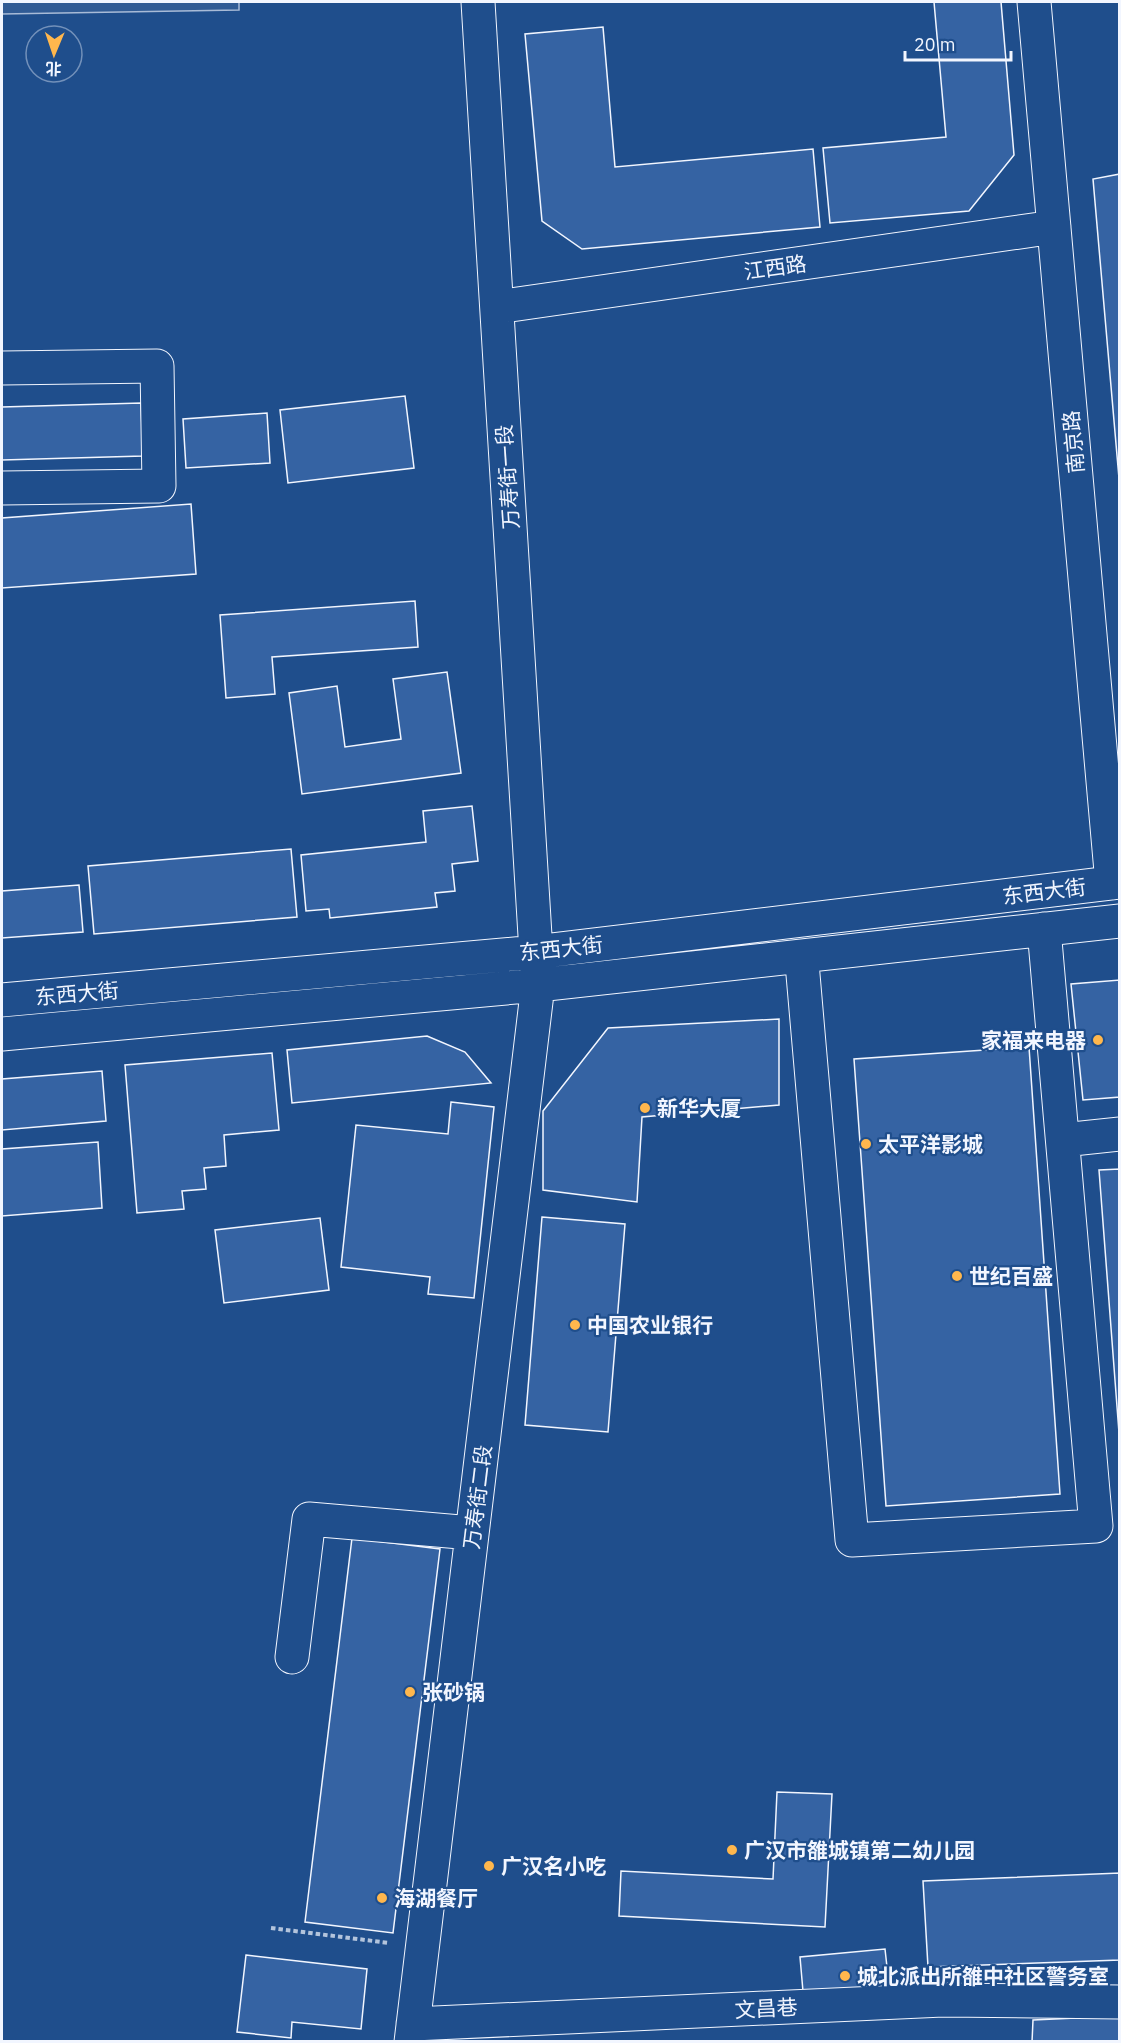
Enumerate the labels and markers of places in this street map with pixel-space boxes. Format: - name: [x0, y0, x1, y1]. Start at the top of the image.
- place label: 家福来电器: [981, 1026, 1086, 1054]
- marker: 家福来电器: [1091, 1033, 1105, 1047]
- place label: 新华大厦: [657, 1094, 741, 1122]
- marker: 新华大厦: [638, 1101, 652, 1115]
- place label: 太平洋影城: [878, 1130, 983, 1158]
- marker: 太平洋影城: [859, 1137, 873, 1151]
- place label: 世纪百盛: [969, 1262, 1053, 1290]
- marker: 世纪百盛: [950, 1269, 964, 1283]
- place label: 中国农业银行: [587, 1311, 713, 1339]
- marker: 中国农业银行: [568, 1318, 582, 1332]
- place label: 张砂锅: [422, 1678, 485, 1706]
- marker: 张砂锅: [403, 1685, 417, 1699]
- place label: 广汉市雒城镇第二幼儿园: [744, 1836, 975, 1864]
- marker: 广汉市雒城镇第二幼儿园: [725, 1843, 739, 1857]
- place label: 广汉名小吃: [501, 1852, 606, 1880]
- marker: 广汉名小吃: [482, 1859, 496, 1873]
- place label: 海湖餐厅: [394, 1884, 478, 1912]
- marker: 海湖餐厅: [375, 1891, 389, 1905]
- place label: 城北派出所雒中社区警务室: [857, 1962, 1109, 1990]
- marker: 城北派出所雒中社区警务室: [838, 1969, 852, 1983]

